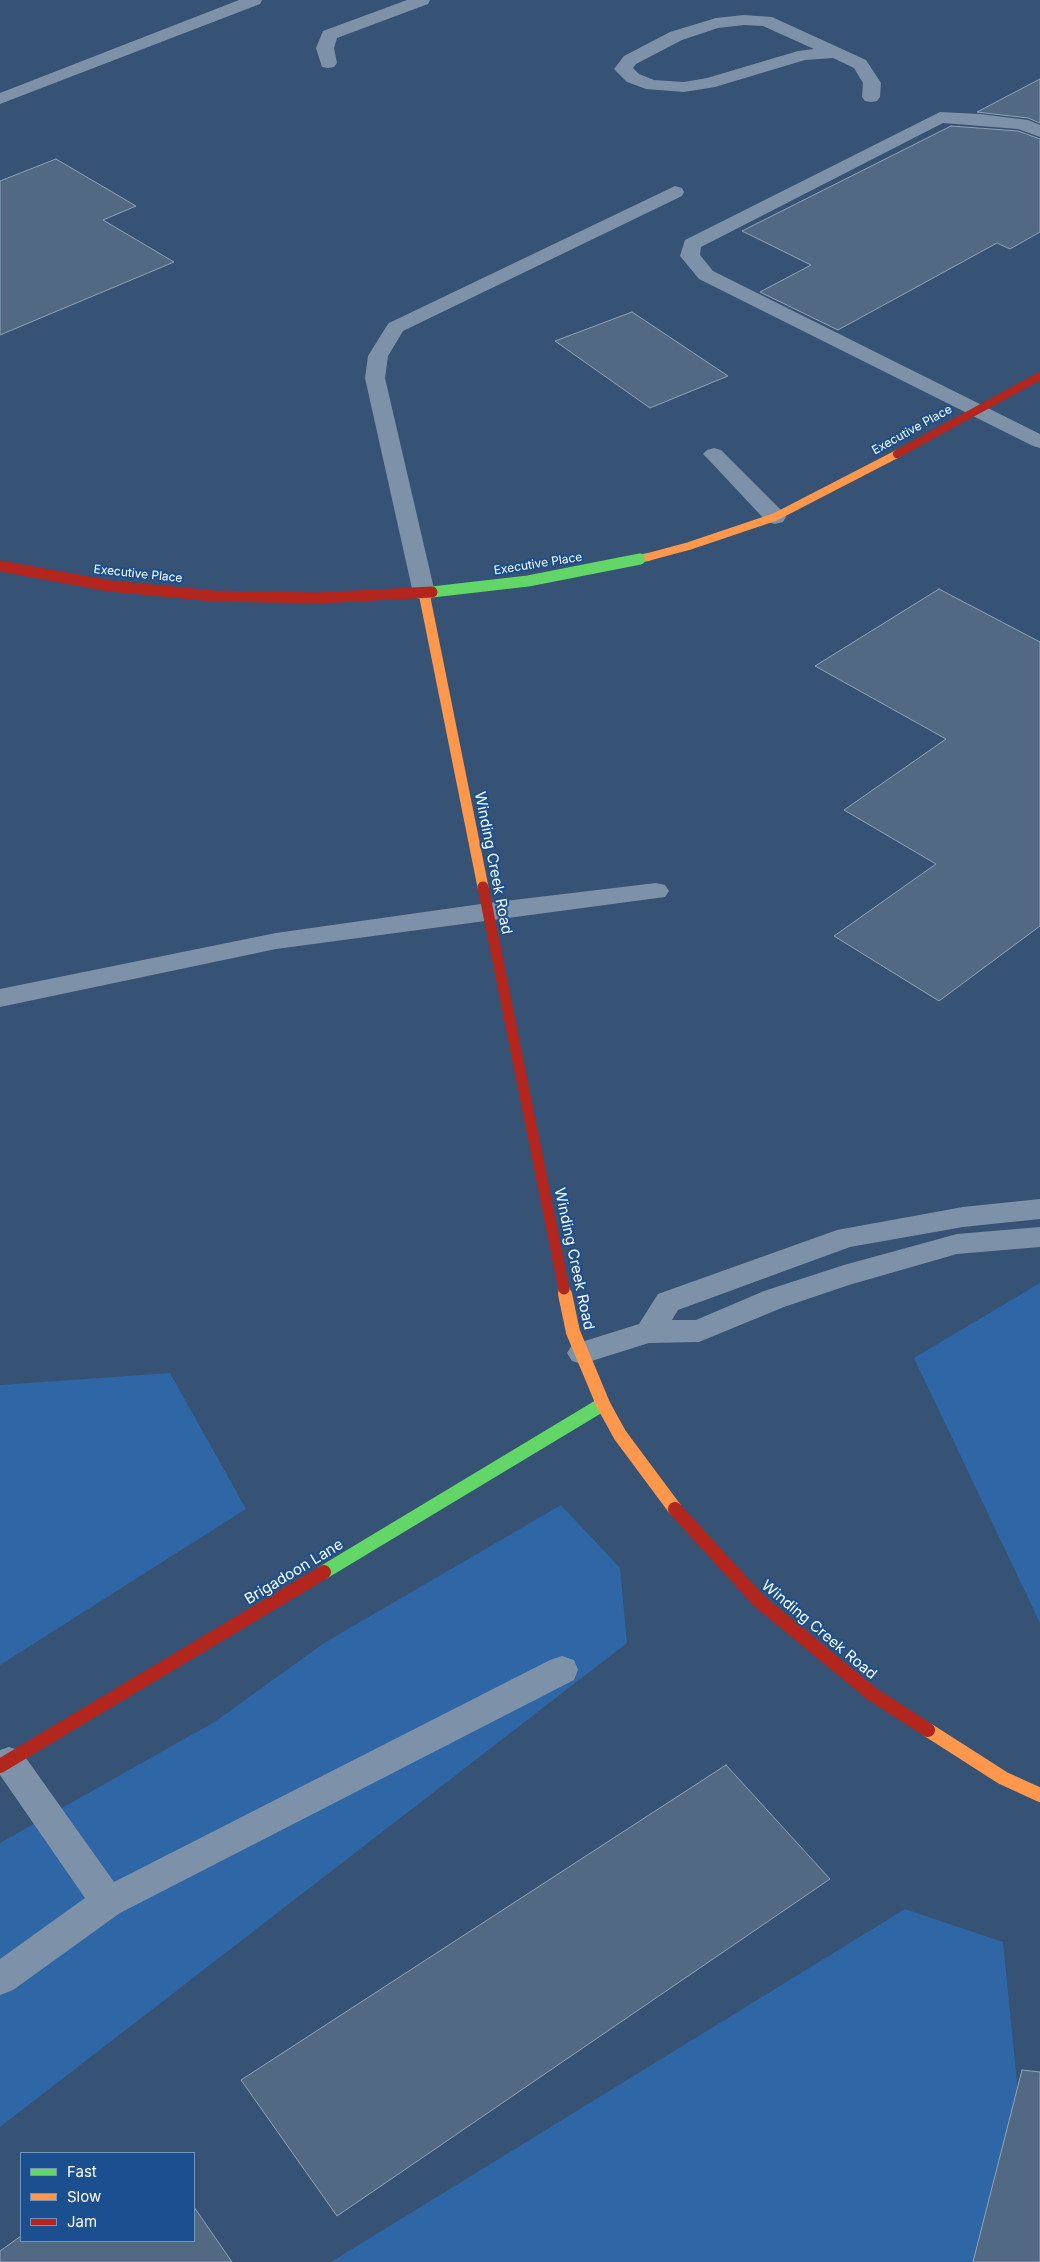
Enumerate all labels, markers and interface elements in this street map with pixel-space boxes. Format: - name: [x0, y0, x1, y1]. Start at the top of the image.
- street label: Executive Place: [869, 402, 955, 458]
- street label: Executive Place: [493, 550, 583, 578]
- street label: Executive Place: [93, 562, 183, 586]
- street label: Winding Creek Road: [470, 790, 516, 936]
- street label: Winding Creek Road: [550, 1186, 598, 1332]
- street label: Brigadoon Lane: [241, 1536, 347, 1608]
- street label: Winding Creek Road: [758, 1577, 880, 1683]
- legend: [20, 2152, 195, 2242]
- text: Fast: [67, 2162, 97, 2181]
- text: Slow: [67, 2187, 101, 2206]
- text: Jam: [67, 2212, 97, 2231]

